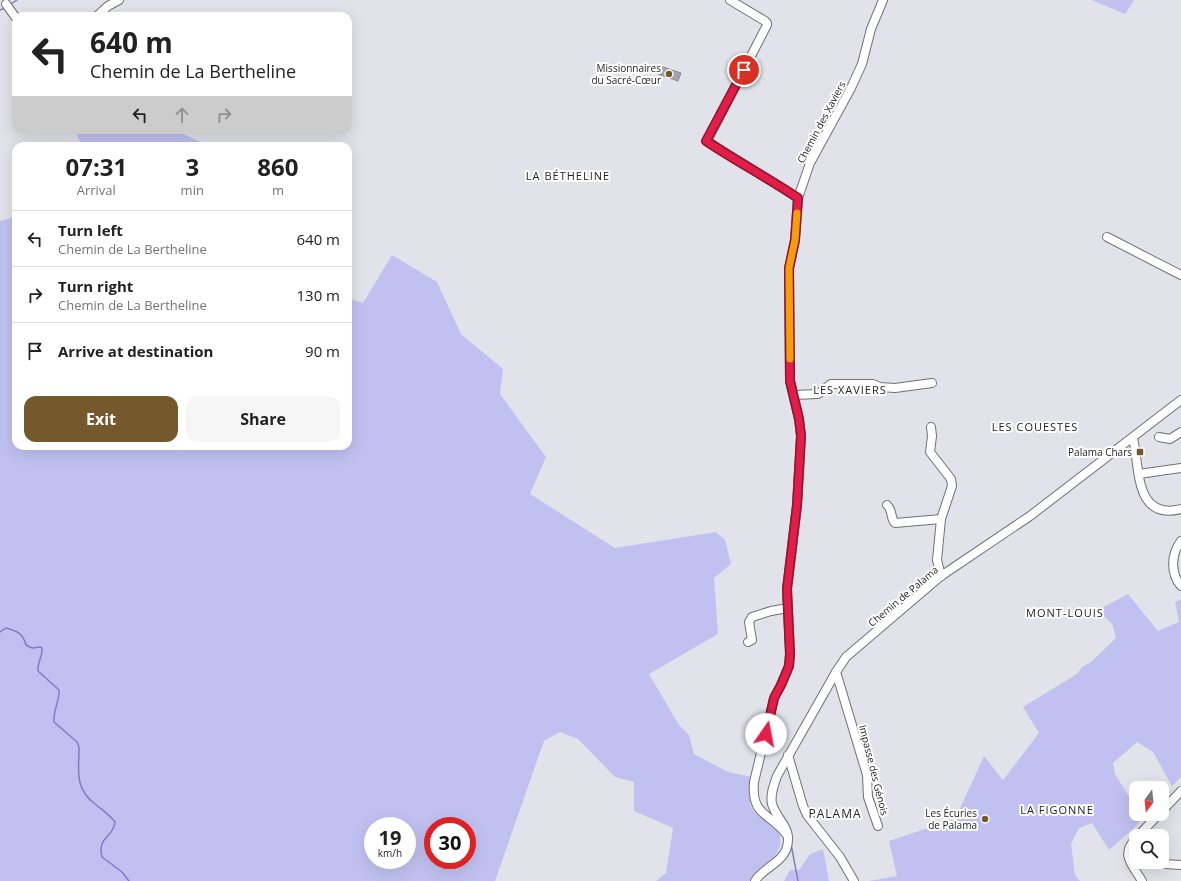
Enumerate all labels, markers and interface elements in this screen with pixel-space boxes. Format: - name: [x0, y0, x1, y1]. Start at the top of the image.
- text: 640 m: [90, 23, 173, 61]
- icon: left: [24, 28, 76, 80]
- pin: [727, 53, 761, 87]
- text: Chemin de La Bertheline: [90, 59, 296, 83]
- icon: arrive: [733, 59, 755, 81]
- place label: Missionnaires du Sacré-Cœur: [591, 61, 661, 87]
- marker: Missionnaires du Sacré-Cœur: [664, 69, 674, 79]
- street label: Chemin des Xaviers: [793, 78, 849, 165]
- icon: left: [129, 104, 151, 126]
- icon: ahead: [171, 104, 193, 126]
- icon: right: [213, 104, 235, 126]
- text: 07:31: [65, 150, 127, 183]
- text: 3: [185, 150, 199, 183]
- text: 860: [257, 150, 299, 183]
- district label: LA BÉTHELINE: [526, 168, 610, 183]
- text: Arrival: [77, 181, 116, 199]
- text: min: [181, 181, 204, 199]
- text: m: [272, 181, 284, 199]
- text: Turn left: [58, 220, 123, 240]
- icon: left: [24, 228, 46, 250]
- text: 640 m: [296, 229, 340, 249]
- text: Chemin de La Bertheline: [58, 240, 207, 258]
- text: Turn right: [58, 276, 133, 296]
- icon: right: [24, 284, 46, 306]
- text: 130 m: [296, 285, 340, 305]
- text: Chemin de La Bertheline: [58, 296, 207, 314]
- icon: arrive: [24, 340, 46, 362]
- text: Arrive at destination: [58, 341, 213, 361]
- text: 90 m: [305, 341, 340, 361]
- district label: LES XAVIERS: [813, 382, 887, 397]
- button: Exit: [24, 396, 178, 442]
- button: Share: [186, 396, 340, 442]
- district label: LES COUESTES: [992, 419, 1078, 434]
- place label: Palama Chars: [1068, 445, 1132, 459]
- marker: Palama Chars: [1135, 447, 1145, 457]
- street label: Chemin de Palama: [865, 563, 941, 629]
- district label: MONT-LOUIS: [1026, 605, 1104, 620]
- position arrow: [745, 713, 787, 755]
- street label: Impasse des Génois: [856, 723, 892, 817]
- north arrow: [1129, 781, 1169, 821]
- map controls: [1129, 781, 1169, 869]
- district label: LA FIGONNE: [1020, 802, 1094, 817]
- district label: PALAMA: [808, 805, 862, 822]
- place label: Les Écuries de Palama: [925, 806, 977, 832]
- marker: Les Écuries de Palama: [980, 814, 990, 824]
- speed limit sign: 30: [424, 817, 476, 869]
- text: 19: [379, 824, 401, 851]
- button: search: [1129, 829, 1169, 869]
- text: km/h: [378, 846, 402, 860]

